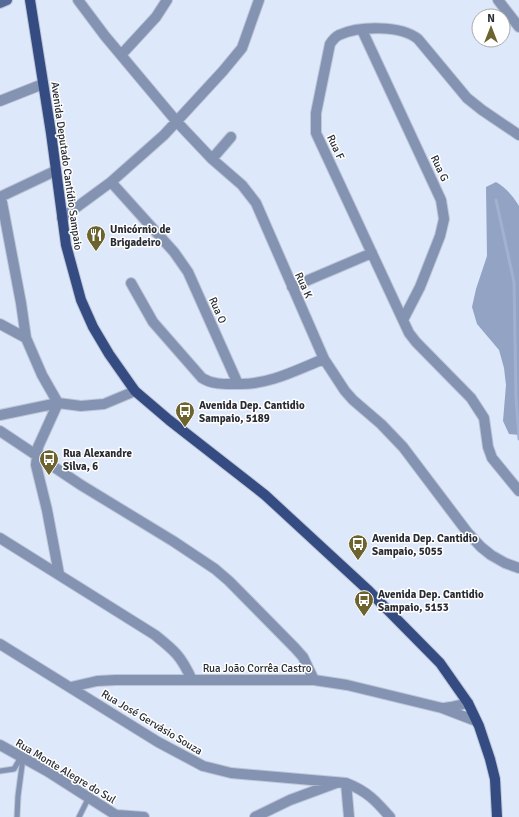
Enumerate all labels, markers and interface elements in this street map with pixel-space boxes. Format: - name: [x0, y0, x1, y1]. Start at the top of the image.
- north arrow: [471, 8, 511, 48]
- text: N: [487, 12, 495, 25]
- street label: Avenida Deputado Cantídio Sampaio: [48, 81, 85, 251]
- street label: Rua F: [324, 133, 347, 162]
- street label: Rua G: [428, 153, 451, 183]
- place label: Unicórnio de Brigadeiro: [110, 223, 171, 249]
- restaurant icon: Unicórnio de Brigadeiro: [85, 224, 107, 252]
- street label: Rua K: [292, 270, 315, 301]
- street label: Rua O: [206, 295, 229, 325]
- place label: Avenida Dep. Cantidio Sampaio, 5189: [199, 399, 305, 425]
- bus stop icon: Avenida Dep. Cantidio Sampaio, 5189: [174, 400, 196, 428]
- place label: Rua Alexandre Silva, 6: [63, 447, 132, 473]
- bus stop icon: Rua Alexandre Silva, 6: [38, 448, 60, 476]
- place label: Avenida Dep. Cantidio Sampaio, 5055: [372, 532, 478, 558]
- bus stop icon: Avenida Dep. Cantidio Sampaio, 5055: [347, 533, 369, 561]
- place label: Avenida Dep. Cantidio Sampaio, 5153: [378, 588, 484, 614]
- bus stop icon: Avenida Dep. Cantidio Sampaio, 5153: [353, 589, 375, 617]
- street label: Rua João Corrêa Castro: [203, 662, 312, 675]
- street label: Rua José Gervásio Souza: [99, 687, 205, 758]
- street label: Rua Monte Alegre do Sul: [13, 736, 118, 807]

